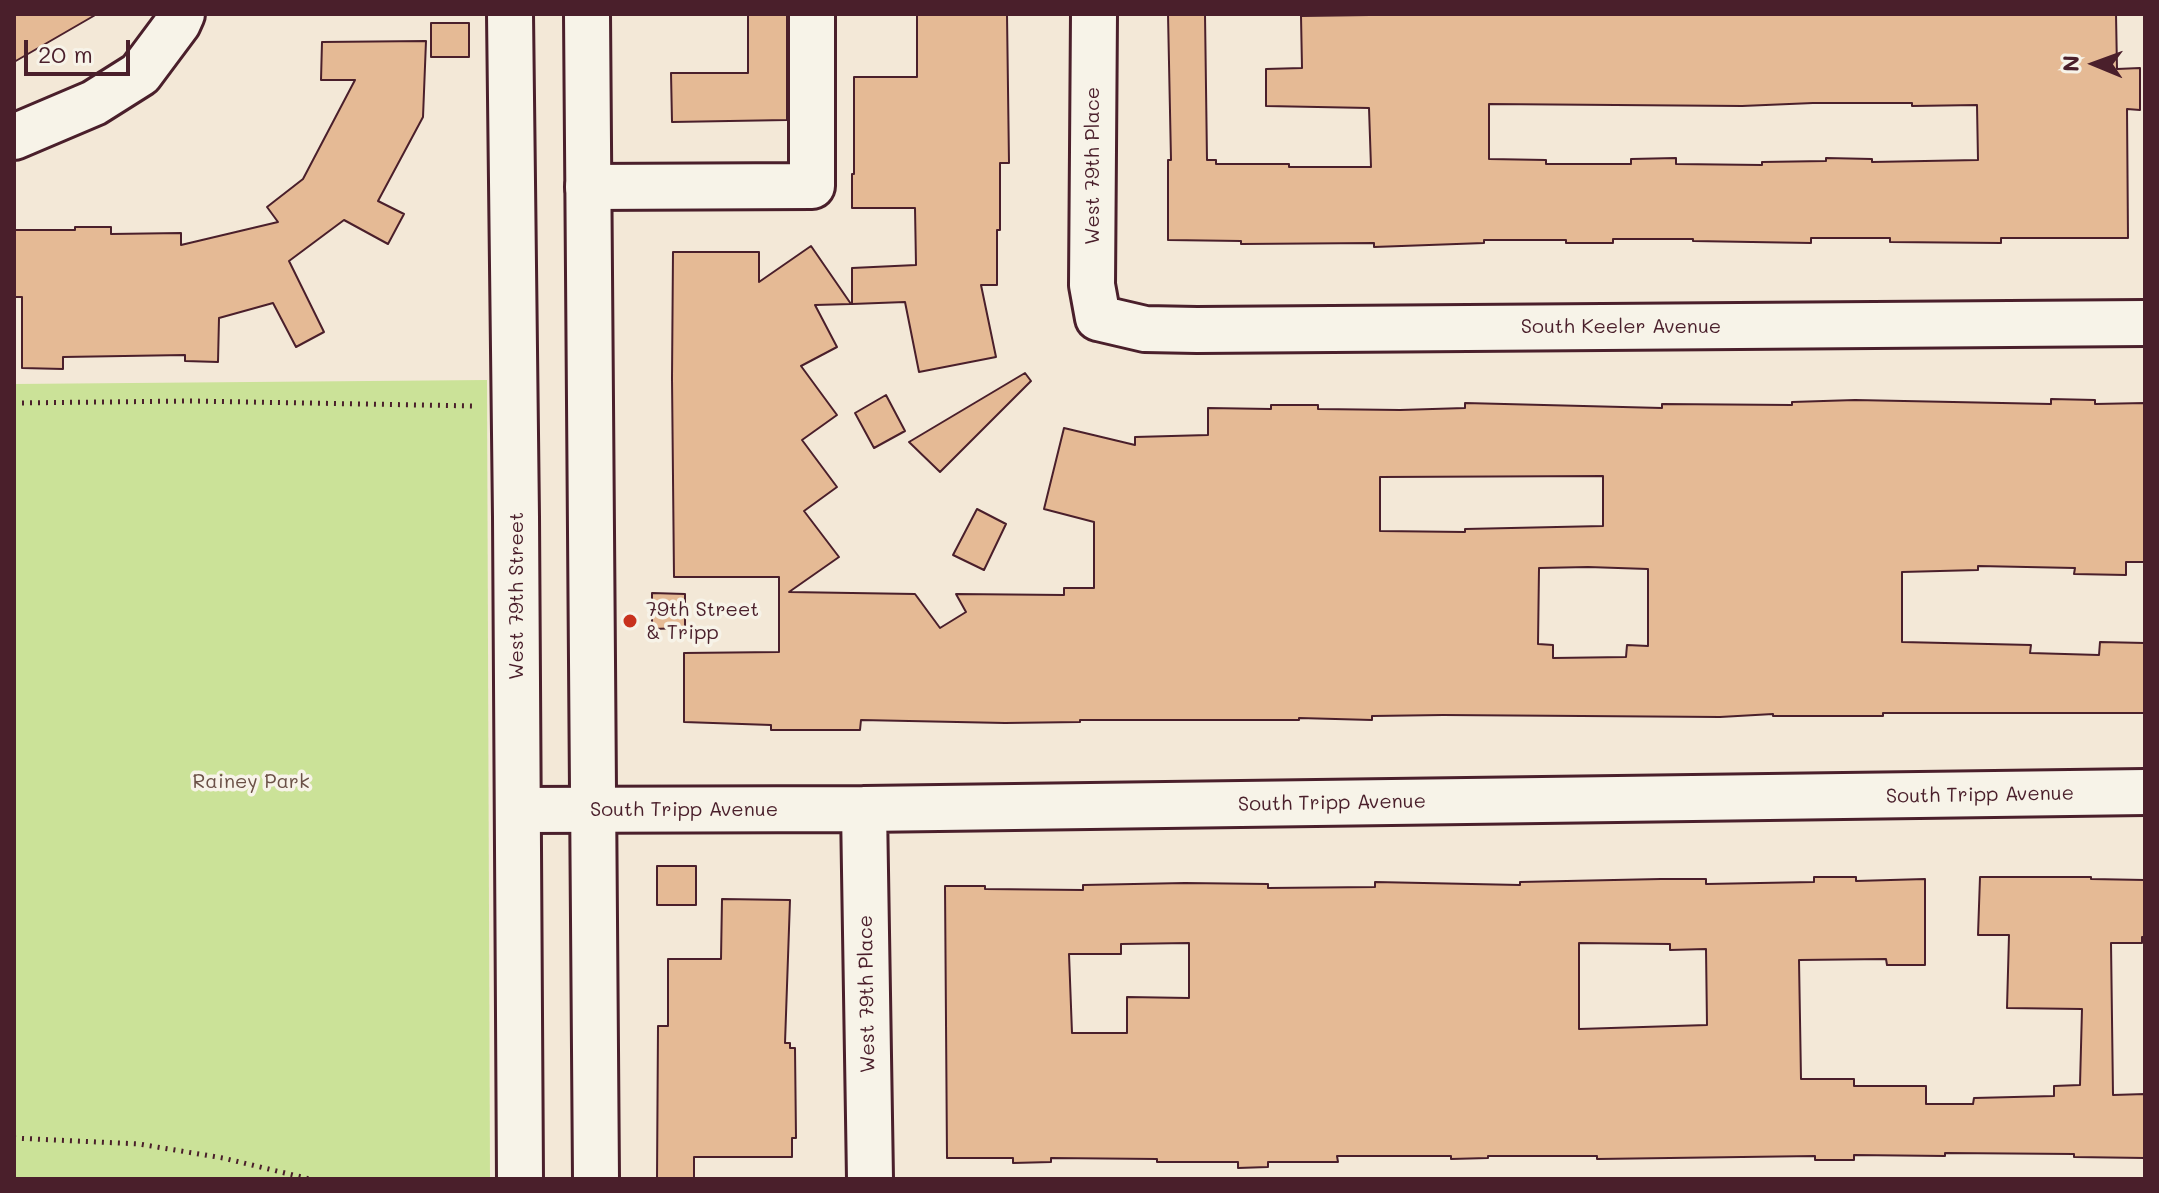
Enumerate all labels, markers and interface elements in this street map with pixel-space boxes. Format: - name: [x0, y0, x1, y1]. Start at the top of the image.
- scale bar: [28, 24, 134, 74]
- north arrow: [2055, 24, 2135, 104]
- text: 20 m: [38, 38, 93, 69]
- text: N: [2056, 55, 2085, 72]
- street label: West 79th Place: [1081, 87, 1105, 245]
- street label: South Keeler Avenue: [1521, 315, 1721, 339]
- street label: West 79th Street: [505, 512, 529, 680]
- place label: 79th Street & Tripp: [646, 598, 759, 645]
- marker: 79th Street & Tripp: [621, 612, 639, 630]
- park label: Rainey Park: [192, 770, 310, 794]
- street label: South Tripp Avenue: [1886, 781, 2074, 809]
- street label: South Tripp Avenue: [1238, 789, 1426, 817]
- street label: South Tripp Avenue: [590, 798, 778, 822]
- street label: West 79th Place: [854, 915, 880, 1073]

